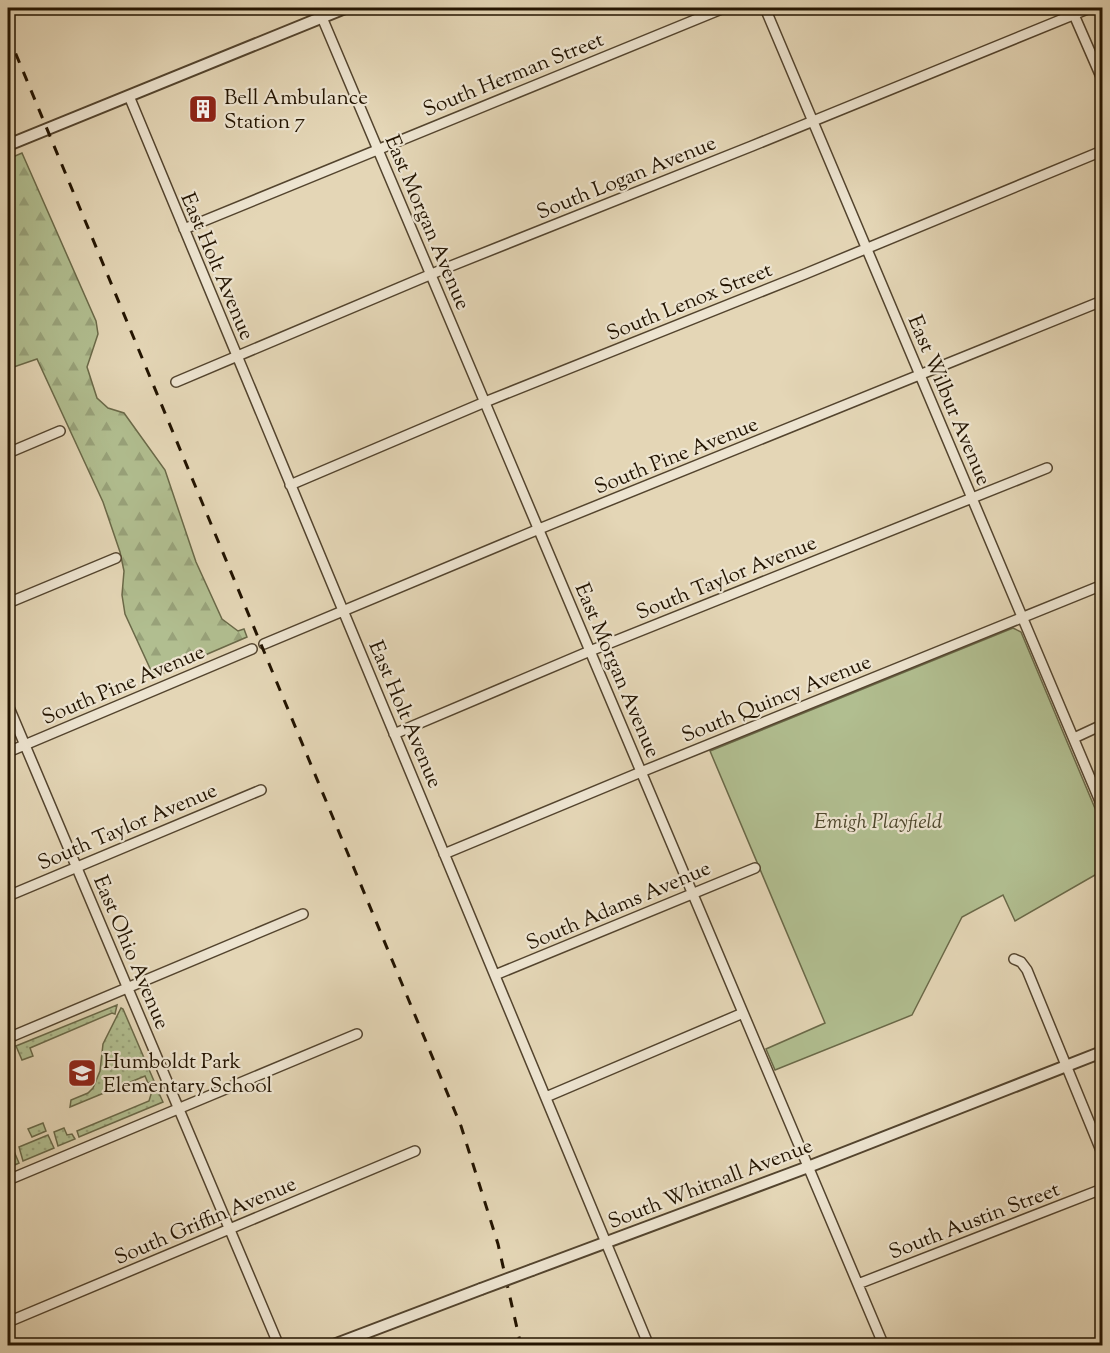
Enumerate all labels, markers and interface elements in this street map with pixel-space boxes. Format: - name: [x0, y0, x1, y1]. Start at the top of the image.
- street label: South Herman Street: [419, 26, 609, 126]
- place label: Bell Ambulance Station 7: [224, 84, 368, 138]
- building icon: Bell Ambulance Station 7: [187, 93, 219, 125]
- street label: South Logan Avenue: [532, 129, 721, 229]
- street label: East Morgan Avenue: [376, 131, 477, 315]
- street label: East Holt Avenue: [172, 188, 261, 345]
- street label: South Lenox Street: [602, 256, 777, 350]
- street label: East Wilbur Avenue: [899, 311, 998, 491]
- street label: South Pine Avenue: [590, 410, 763, 503]
- street label: South Taylor Avenue: [632, 529, 822, 629]
- street label: East Morgan Avenue: [566, 579, 667, 763]
- street label: East Holt Avenue: [360, 636, 449, 793]
- street label: South Pine Avenue: [38, 638, 210, 734]
- street label: South Quincy Avenue: [678, 648, 876, 752]
- street label: South Taylor Avenue: [33, 776, 222, 879]
- park label: Emigh Playfield: [814, 808, 943, 838]
- street label: South Adams Avenue: [522, 854, 716, 959]
- street label: East Ohio Avenue: [84, 871, 176, 1034]
- place label: Humboldt Park Elementary School: [103, 1048, 273, 1102]
- school or university icon: Humboldt Park Elementary School: [66, 1057, 98, 1089]
- street label: South Whitnall Avenue: [604, 1132, 817, 1238]
- street label: South Griffin Avenue: [110, 1170, 301, 1274]
- street label: South Austin Street: [885, 1175, 1065, 1268]

